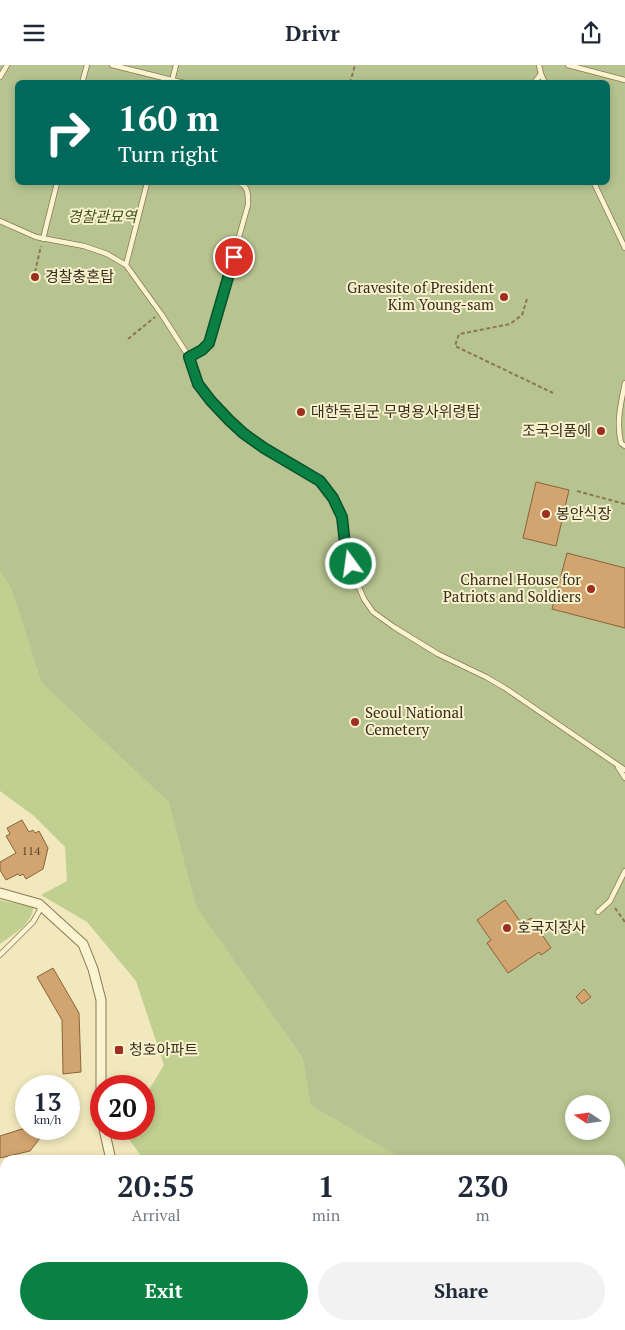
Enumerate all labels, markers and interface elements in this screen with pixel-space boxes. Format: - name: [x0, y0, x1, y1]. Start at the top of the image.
- text: Drivr: [285, 18, 340, 47]
- icon: menu: [20, 19, 48, 47]
- icon: share: [577, 19, 605, 47]
- text: 160 m: [118, 95, 219, 141]
- icon: right: [35, 100, 100, 165]
- text: Turn right: [118, 139, 218, 168]
- park label: 경찰관묘역: [67, 206, 139, 226]
- pin: [213, 236, 255, 278]
- icon: arrive: [220, 243, 248, 271]
- place label: 경찰충혼탑: [45, 266, 114, 286]
- marker: 경찰충혼탑: [29, 271, 41, 283]
- place label: Gravesite of President Kim Young-sam: [347, 277, 494, 314]
- marker: Gravesite of President Kim Young-sam: [498, 291, 510, 303]
- place label: 대한독립군 무명용사위령탑: [311, 401, 480, 421]
- marker: 대한독립군 무명용사위령탑: [295, 406, 307, 418]
- place label: 조국의품에: [522, 420, 591, 440]
- marker: 조국의품에: [595, 425, 607, 437]
- place label: 봉안식장: [556, 503, 611, 523]
- marker: 봉안식장: [540, 508, 552, 520]
- position arrow: [324, 537, 376, 589]
- place label: Charnel House for Patriots and Soldiers: [443, 569, 581, 606]
- marker: Charnel House for Patriots and Soldiers: [585, 583, 597, 595]
- place label: Seoul National Cemetery: [365, 702, 464, 739]
- marker: Seoul National Cemetery: [349, 716, 361, 728]
- house number: 114: [21, 843, 41, 858]
- place label: 호국지장사: [517, 917, 586, 937]
- marker: 호국지장사: [501, 922, 513, 934]
- place label: 청호아파트: [129, 1039, 198, 1059]
- marker: 청호아파트: [113, 1044, 125, 1056]
- speed limit sign: 20: [90, 1075, 155, 1140]
- text: 13: [33, 1085, 62, 1118]
- north arrow: [565, 1095, 610, 1140]
- map controls: [565, 1095, 610, 1140]
- text: km/h: [34, 1112, 61, 1127]
- text: 20:55: [117, 1166, 195, 1206]
- text: 1: [318, 1166, 335, 1206]
- text: 230: [457, 1166, 508, 1206]
- text: Arrival: [131, 1204, 181, 1226]
- text: min: [312, 1204, 340, 1226]
- text: m: [476, 1204, 489, 1226]
- button: Exit: [20, 1262, 308, 1320]
- button: Share: [318, 1262, 605, 1320]

